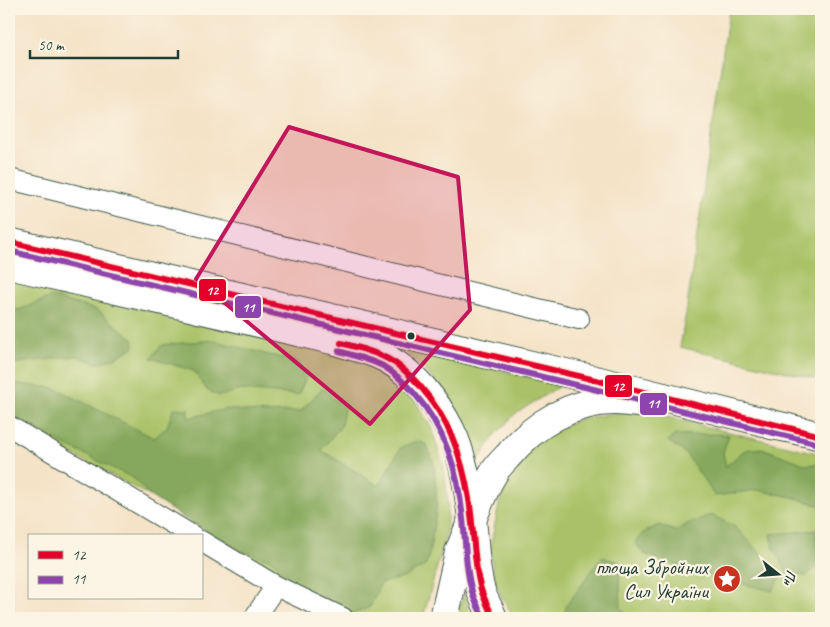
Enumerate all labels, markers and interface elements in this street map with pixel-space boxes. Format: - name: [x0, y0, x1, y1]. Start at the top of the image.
- scale bar: [30, 28, 178, 60]
- text: 50 m: [38, 36, 65, 55]
- line badge: 12: [198, 278, 227, 302]
- text: 12: [206, 282, 220, 299]
- line badge: 11: [234, 295, 262, 319]
- text: 11: [242, 299, 256, 316]
- unlabelled marker: [406, 331, 416, 341]
- line badge: 12: [604, 374, 633, 398]
- text: 12: [612, 378, 626, 395]
- line badge: 11: [639, 392, 668, 416]
- text: 11: [647, 395, 661, 412]
- legend: [28, 534, 202, 600]
- text: 12: [72, 546, 87, 565]
- north arrow: [752, 550, 802, 600]
- place label: площа Збройних Сил України: [595, 554, 710, 604]
- place icon: площа Збройних Сил України: [712, 564, 742, 594]
- text: Пн: [779, 568, 800, 588]
- text: 11: [72, 570, 87, 589]

